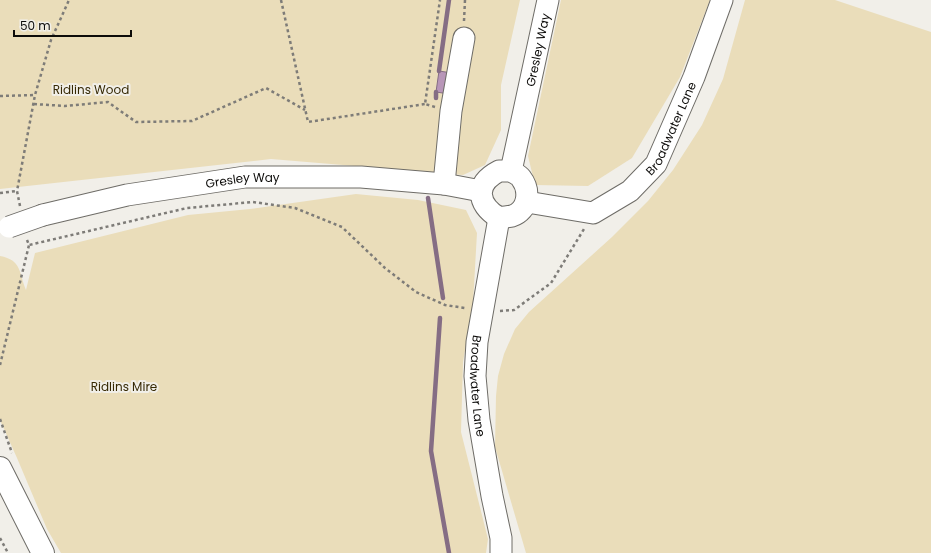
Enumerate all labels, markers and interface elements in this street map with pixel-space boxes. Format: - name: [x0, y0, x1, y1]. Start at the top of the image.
- street label: Gresley Way: [521, 11, 553, 88]
- scale bar: [14, 12, 131, 38]
- text: 50 m: [20, 17, 51, 34]
- street label: Broadwater Lane: [641, 79, 700, 179]
- park label: Ridlins Wood: [53, 81, 129, 98]
- street label: Gresley Way: [204, 169, 280, 191]
- street label: Broadwater Lane: [466, 334, 490, 438]
- park label: Ridlins Mire: [91, 378, 157, 395]

